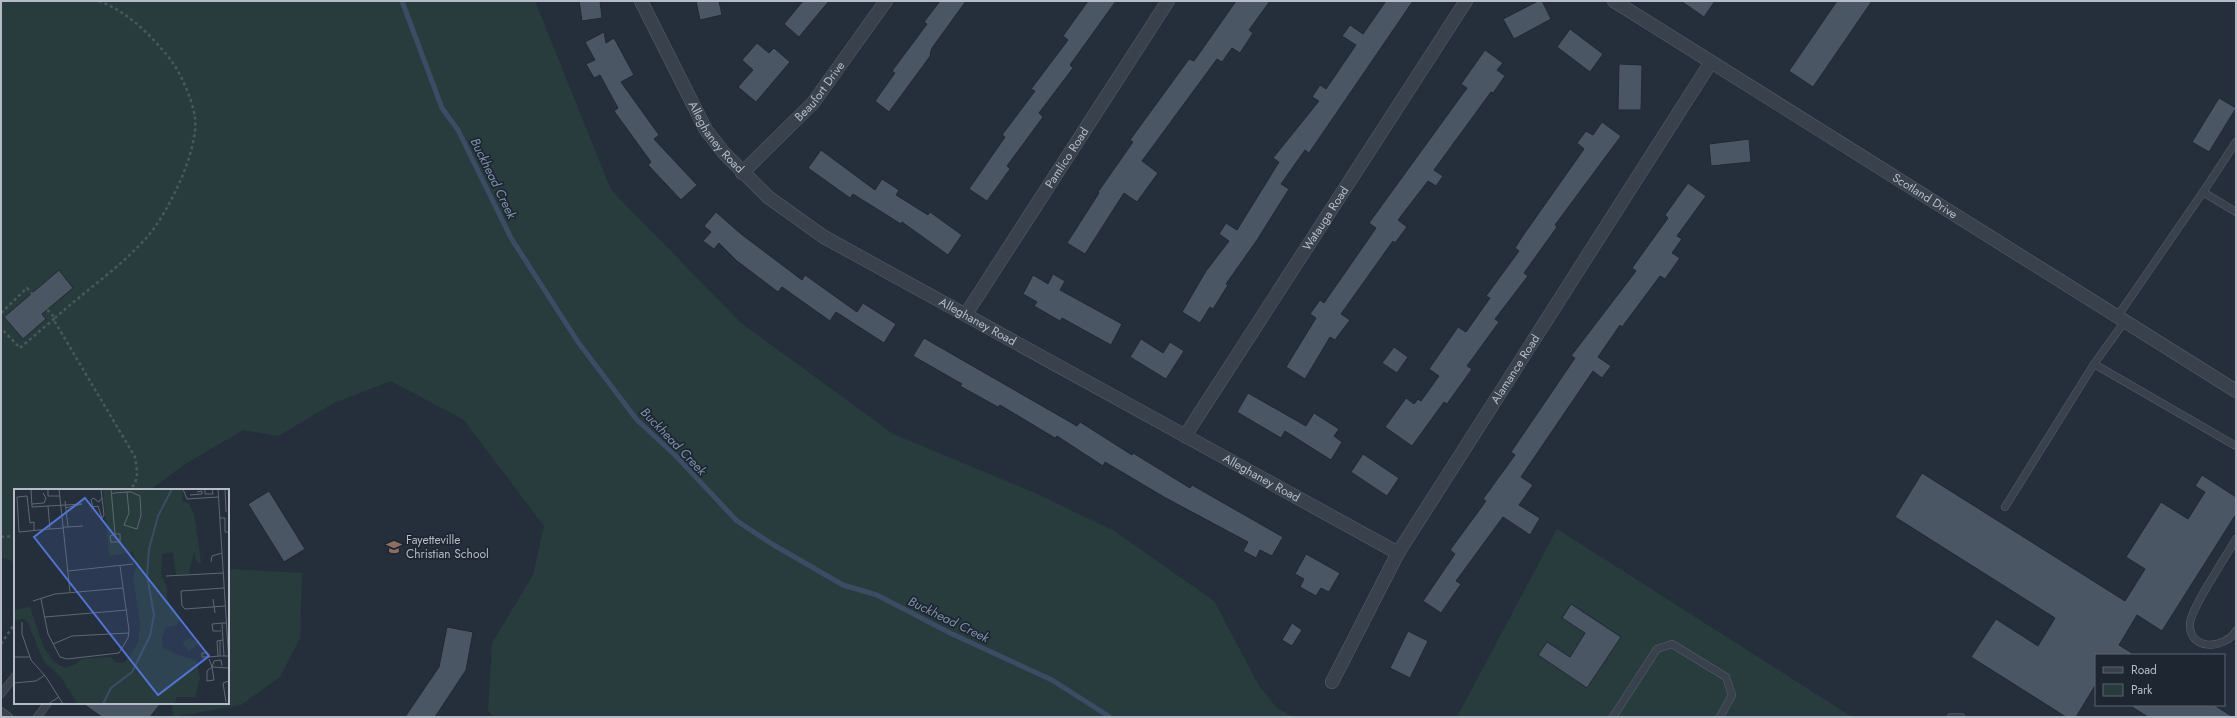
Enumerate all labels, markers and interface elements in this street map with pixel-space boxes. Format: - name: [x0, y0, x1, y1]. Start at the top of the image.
- street label: Beaufort Drive: [790, 58, 849, 125]
- street label: Alleghaney Road: [684, 98, 748, 177]
- street label: Pamlico Road: [1041, 124, 1093, 192]
- water label: Buckhead Creek: [466, 135, 522, 222]
- street label: Scotland Drive: [1889, 169, 1961, 223]
- street label: Watauga Road: [1298, 183, 1353, 254]
- street label: Alleghaney Road: [936, 293, 1019, 350]
- street label: Alamance Road: [1486, 331, 1544, 407]
- water label: Buckhead Creek: [636, 403, 711, 480]
- street label: Alleghaney Road: [1220, 449, 1303, 506]
- inset map: [14, 489, 229, 704]
- place label: Fayetteville Christian School: [406, 531, 489, 563]
- school or university icon: Fayetteville Christian School: [385, 538, 403, 556]
- water label: Buckhead Creek: [905, 592, 993, 647]
- legend: [2095, 654, 2225, 706]
- text: Road: [2131, 661, 2157, 679]
- text: Park: [2131, 681, 2153, 699]

